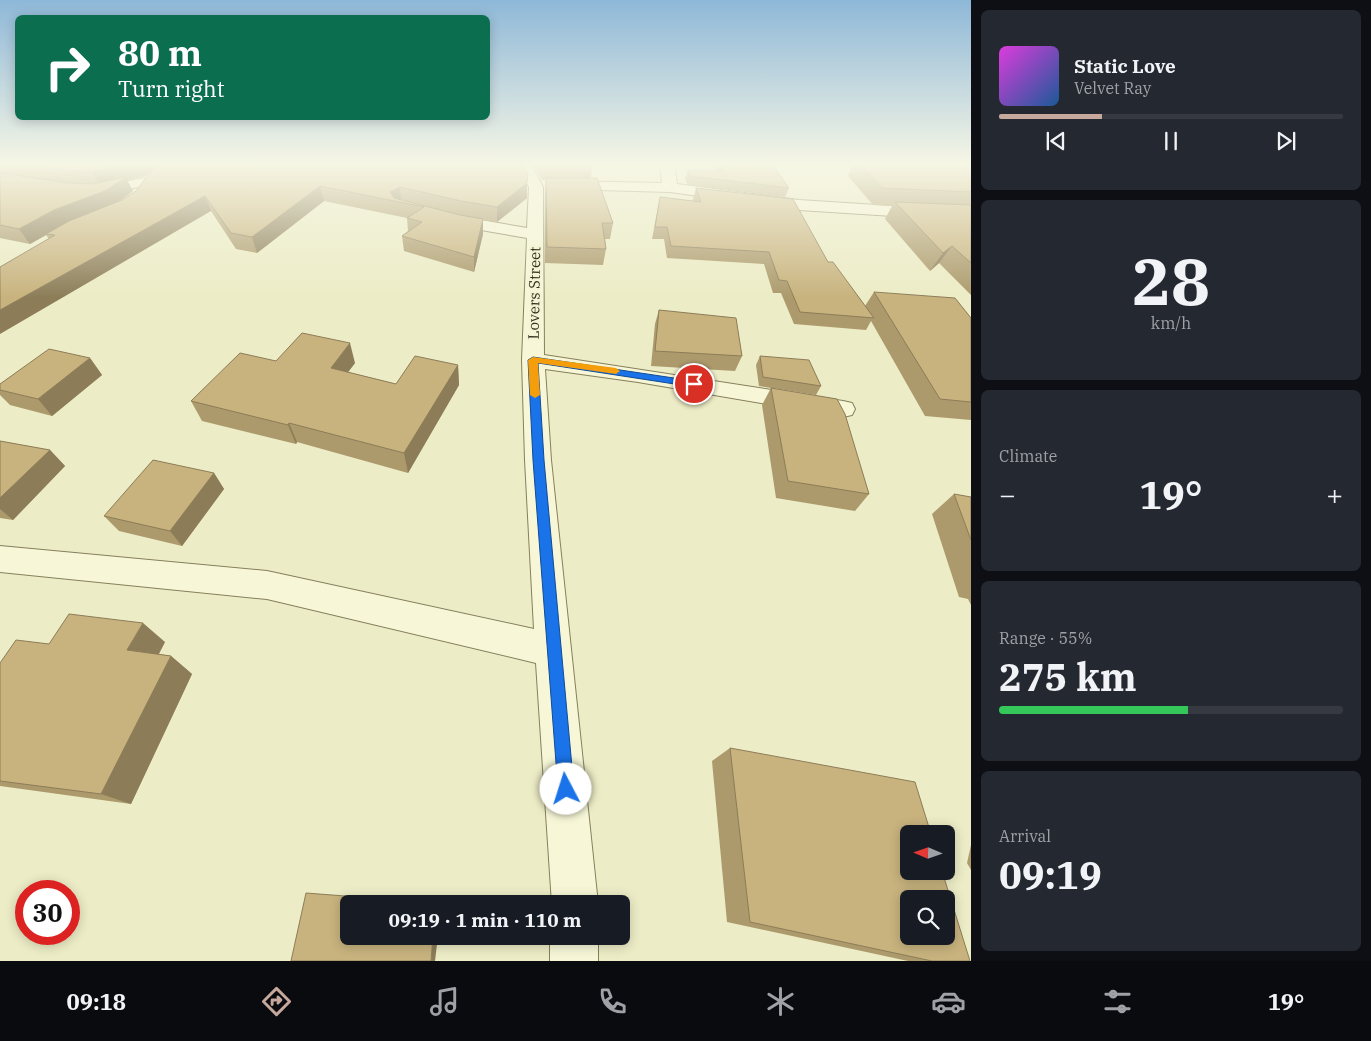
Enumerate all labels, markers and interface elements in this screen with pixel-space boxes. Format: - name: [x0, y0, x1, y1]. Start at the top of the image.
- text: 80 m: [118, 30, 202, 76]
- icon: right: [35, 35, 100, 100]
- text: Static Love: [1074, 54, 1176, 78]
- text: Turn right: [118, 74, 225, 103]
- text: Velvet Ray: [1074, 78, 1151, 98]
- icon: previous: [1042, 127, 1070, 155]
- icon: pause: [1157, 127, 1185, 155]
- icon: next: [1272, 127, 1300, 155]
- text: 28: [1132, 238, 1210, 323]
- street label: Lovers Street: [524, 246, 544, 340]
- text: km/h: [1151, 313, 1191, 333]
- pin: [673, 363, 715, 405]
- icon: arrive: [680, 370, 708, 398]
- text: Climate: [999, 446, 1057, 466]
- text: 19°: [1139, 470, 1203, 519]
- text: −: [999, 476, 1016, 513]
- text: +: [1326, 476, 1343, 513]
- text: Range · 55%: [999, 628, 1092, 648]
- text: 275 km: [999, 652, 1137, 701]
- position arrow: [539, 762, 591, 814]
- north arrow: [900, 825, 955, 880]
- map controls: [900, 825, 955, 945]
- text: Arrival: [999, 826, 1051, 846]
- text: 09:19: [999, 850, 1102, 899]
- speed limit sign: 30: [15, 880, 80, 945]
- button: search: [900, 890, 955, 945]
- text: 09:19 · 1 min · 110 m: [389, 908, 581, 932]
- icon: directions: [259, 984, 294, 1019]
- icon: music: [427, 984, 462, 1019]
- icon: phone: [595, 984, 630, 1019]
- icon: climate: [763, 984, 798, 1019]
- icon: car: [931, 984, 966, 1019]
- icon: filters: [1100, 984, 1135, 1019]
- text: 09:18: [67, 987, 126, 1016]
- text: 19°: [1268, 987, 1304, 1016]

